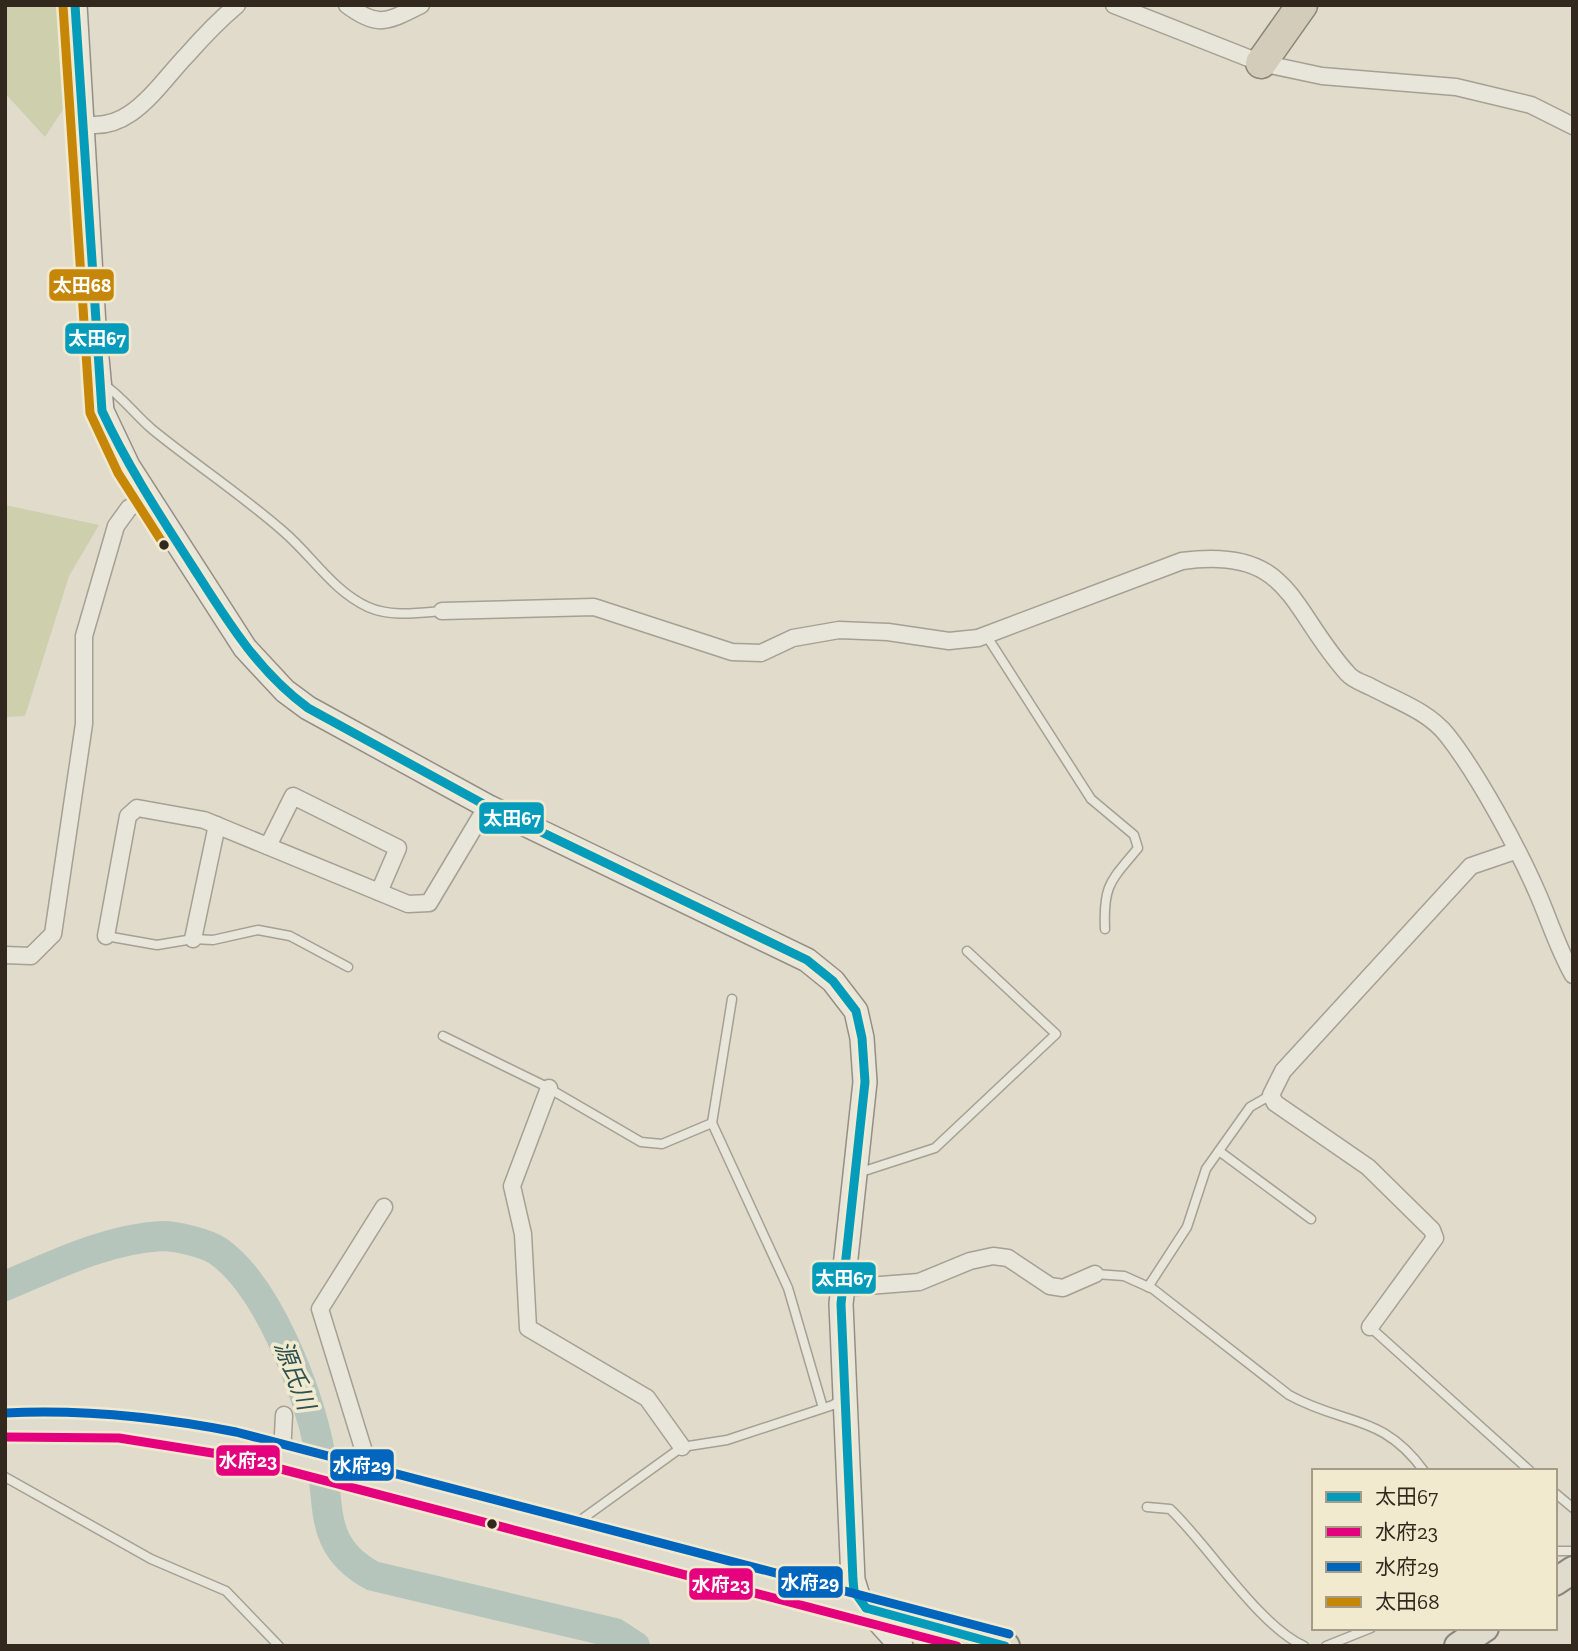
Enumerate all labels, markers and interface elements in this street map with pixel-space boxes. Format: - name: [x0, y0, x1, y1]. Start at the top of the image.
- line badge: 太田68: [48, 268, 115, 302]
- text: 太田68: [53, 274, 111, 297]
- line badge: 太田67: [64, 322, 130, 355]
- text: 太田67: [68, 327, 126, 350]
- unlabelled marker: [157, 538, 171, 552]
- line badge: 太田67: [478, 801, 545, 835]
- text: 太田67: [483, 807, 541, 830]
- line badge: 太田67: [811, 1261, 877, 1295]
- text: 太田67: [815, 1267, 873, 1290]
- water label: 源氏川: [269, 1336, 323, 1417]
- line badge: 水府23: [215, 1444, 281, 1477]
- line badge: 水府29: [329, 1448, 395, 1482]
- text: 水府23: [219, 1449, 277, 1472]
- text: 水府29: [333, 1454, 391, 1477]
- legend: [1312, 1469, 1557, 1630]
- text: 太田67: [1375, 1484, 1438, 1509]
- unlabelled marker: [485, 1517, 499, 1531]
- text: 水府23: [1375, 1519, 1438, 1544]
- text: 水府29: [1375, 1554, 1439, 1579]
- line badge: 水府29: [777, 1565, 844, 1599]
- line badge: 水府23: [688, 1567, 754, 1601]
- text: 水府29: [781, 1571, 839, 1594]
- text: 水府23: [692, 1573, 750, 1596]
- text: 太田68: [1375, 1589, 1439, 1614]

